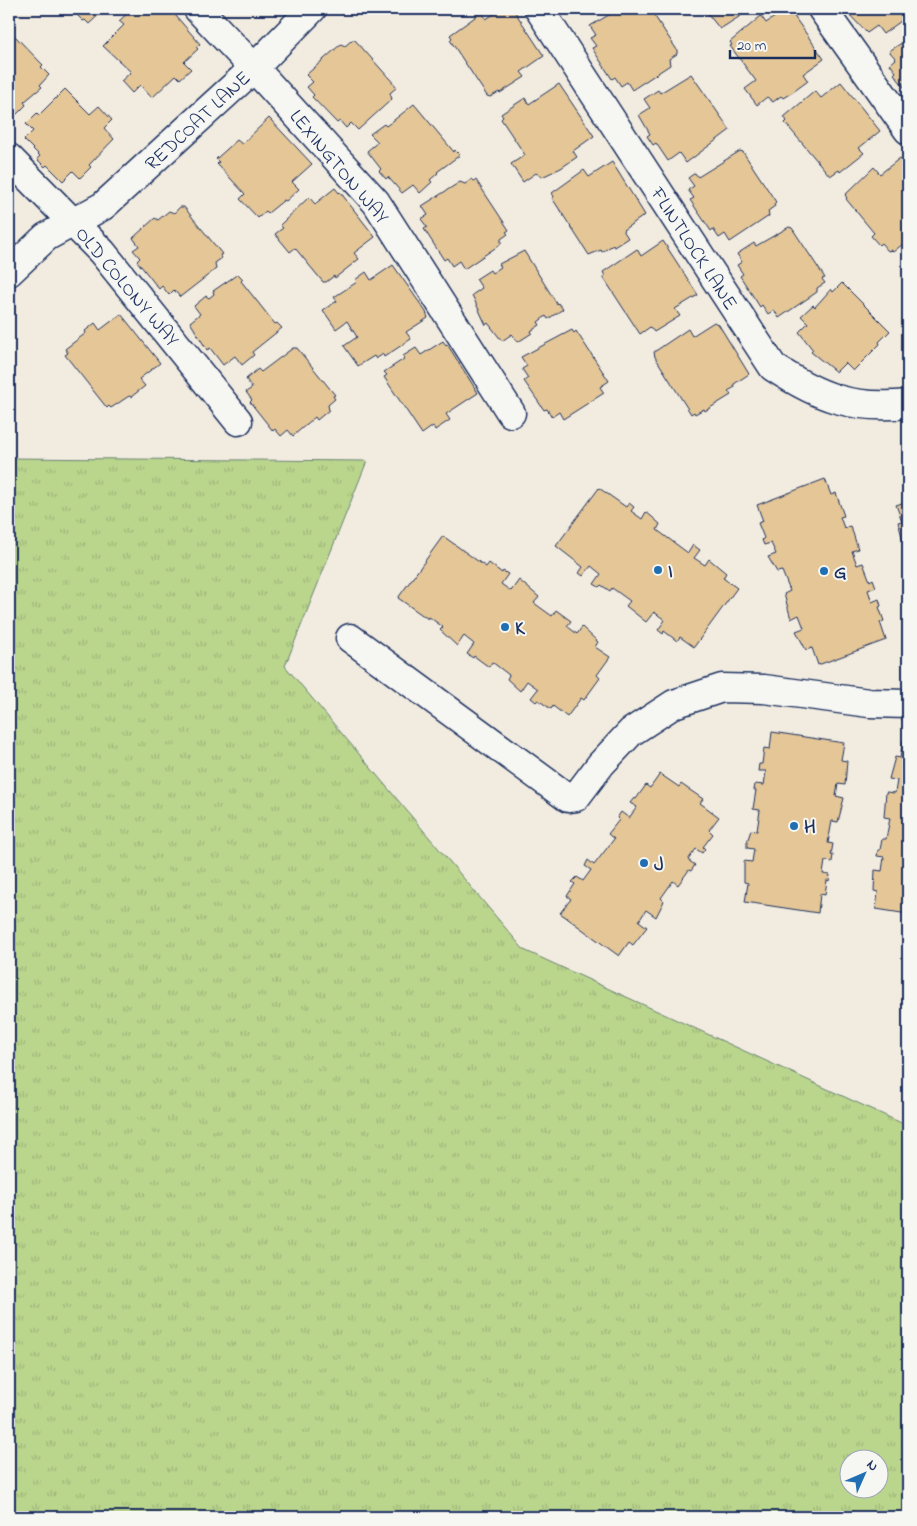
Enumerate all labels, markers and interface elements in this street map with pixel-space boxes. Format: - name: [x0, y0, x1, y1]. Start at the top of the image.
- scale bar: [730, 28, 814, 60]
- text: 20 m: [737, 35, 767, 57]
- street label: REDCOAT LANE: [139, 65, 258, 179]
- street label: LEXINGTON WAY: [281, 104, 395, 231]
- street label: FLINTLOCK LANE: [642, 181, 744, 317]
- street label: OLD COLONY WAY: [67, 221, 185, 354]
- place label: I: [668, 558, 673, 587]
- place label: G: [834, 559, 847, 588]
- marker: I: [652, 564, 664, 576]
- marker: G: [818, 565, 830, 577]
- place label: K: [515, 615, 526, 644]
- marker: K: [499, 621, 511, 633]
- place label: H: [804, 814, 816, 843]
- marker: H: [788, 820, 800, 832]
- place label: J: [654, 851, 664, 880]
- marker: J: [638, 857, 650, 869]
- north arrow: [840, 1448, 890, 1498]
- text: N: [861, 1455, 883, 1477]

